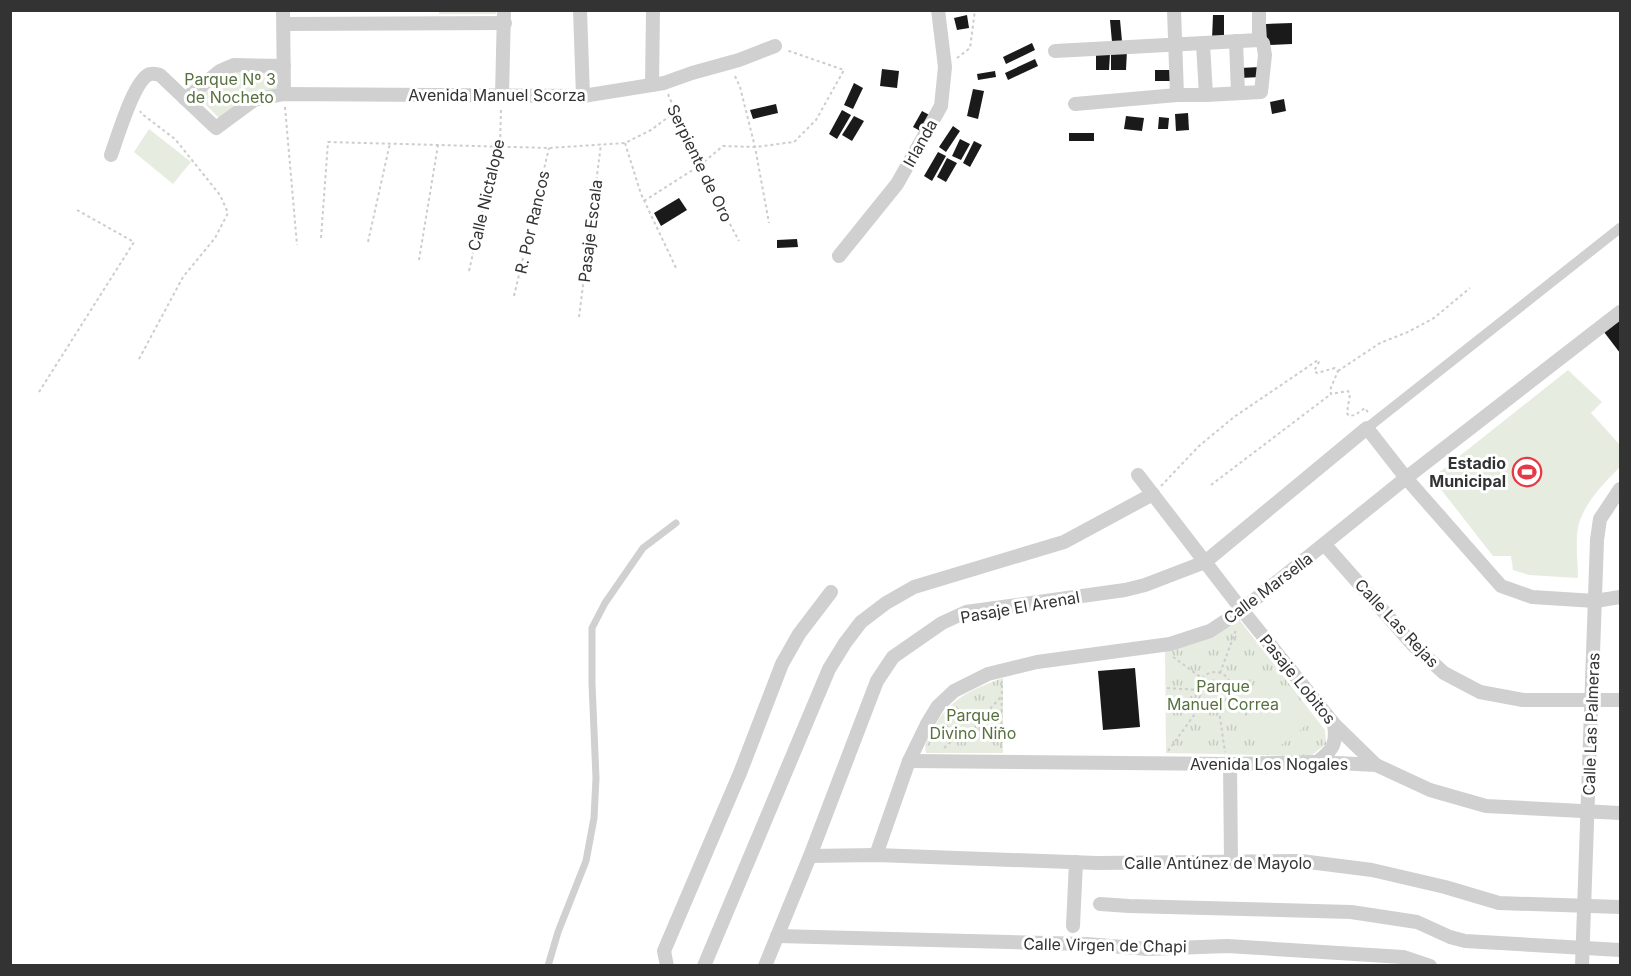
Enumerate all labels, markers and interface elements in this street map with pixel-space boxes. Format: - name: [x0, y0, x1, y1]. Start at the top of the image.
- park label: Parque Nº 3 de Nocheto: [184, 69, 276, 107]
- street label: Avenida Manuel Scorza: [408, 85, 586, 105]
- street label: Serpiente de Oro: [663, 101, 737, 225]
- street label: Irlanda: [899, 116, 941, 170]
- street label: Calle Nictalope: [463, 137, 509, 253]
- street label: R. Por Rancos: [510, 168, 554, 276]
- street label: Pasaje Escala: [574, 178, 606, 284]
- place label: Estadio Municipal: [1429, 453, 1506, 491]
- sports icon: Estadio Municipal: [1511, 456, 1543, 488]
- street label: Calle Marsella: [1220, 548, 1316, 628]
- street label: Calle Las Rejas: [1351, 575, 1443, 671]
- street label: Pasaje El Arenal: [959, 587, 1081, 627]
- street label: Pasaje Lobitos: [1256, 630, 1340, 728]
- street label: Calle Las Palmeras: [1579, 652, 1603, 796]
- park label: Parque Manuel Correa: [1167, 676, 1279, 714]
- park label: Parque Divino Niño: [930, 705, 1016, 743]
- street label: Avenida Los Nogales: [1190, 754, 1348, 774]
- street label: Calle Antúnez de Mayolo: [1124, 853, 1312, 873]
- street label: Calle Virgen de Chapi: [1023, 934, 1187, 956]

